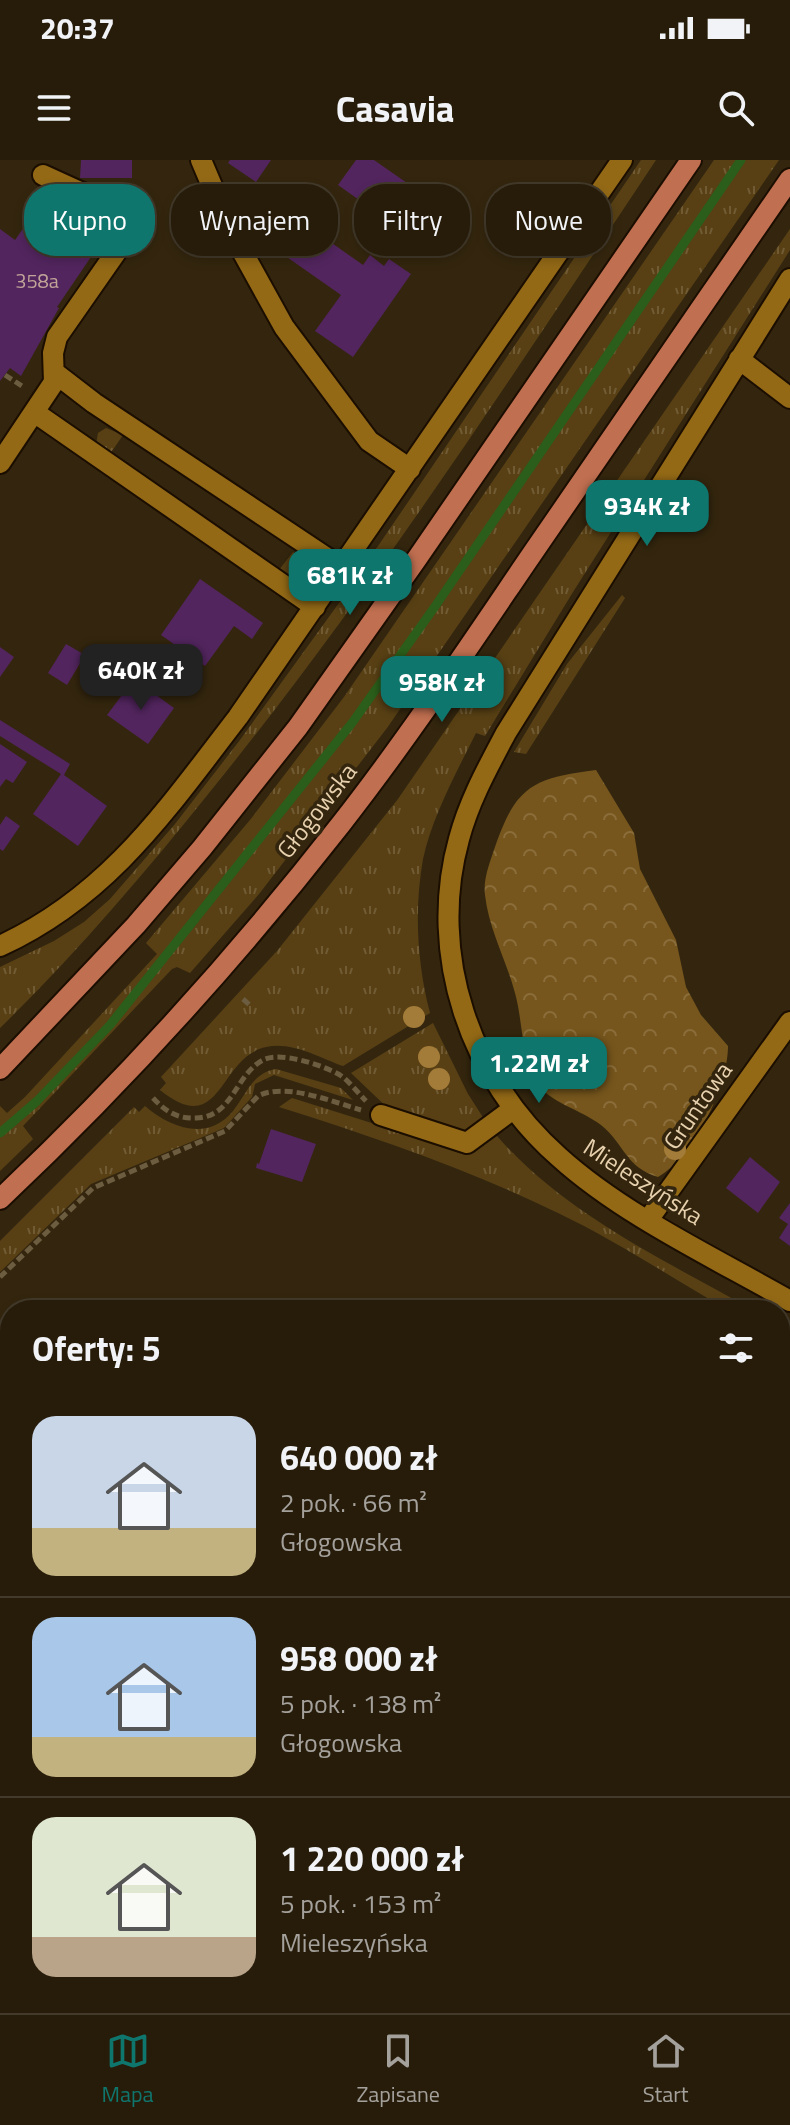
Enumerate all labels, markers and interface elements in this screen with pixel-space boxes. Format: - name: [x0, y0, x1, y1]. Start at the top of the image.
- text: 20:37: [40, 5, 115, 51]
- text: Casavia: [336, 81, 454, 136]
- icon: menu: [32, 86, 76, 130]
- icon: search: [714, 86, 758, 130]
- chip: Kupno: [24, 184, 155, 256]
- chip: Wynajem: [171, 184, 338, 256]
- chip: Filtry: [354, 184, 470, 256]
- chip: Nowe: [486, 184, 611, 256]
- house number: 358a: [15, 265, 59, 296]
- pin: 934K zł: [573, 480, 721, 548]
- text: 934K zł: [604, 486, 690, 525]
- pin: 681K zł: [276, 549, 424, 617]
- text: 681K zł: [307, 555, 393, 594]
- pin: 640K zł: [67, 644, 215, 712]
- text: 640K zł: [98, 650, 184, 689]
- pin: 958K zł: [368, 656, 516, 724]
- text: 958K zł: [399, 662, 485, 701]
- street label: Głogowska: [267, 755, 365, 866]
- pin: 1.22M zł: [456, 1037, 622, 1105]
- text: 1.22M zł: [489, 1043, 589, 1082]
- street label: Gruntowa: [654, 1054, 741, 1157]
- street label: Mieleszyńska: [577, 1129, 711, 1233]
- text: Oferty: 5: [32, 1322, 161, 1374]
- icon: filters: [714, 1326, 758, 1370]
- text: 640 000 zł: [280, 1431, 438, 1483]
- icon: home: [96, 1448, 192, 1544]
- text: 2 pok. · 66 m²: [280, 1483, 427, 1522]
- text: Głogowska: [280, 1522, 402, 1561]
- text: 958 000 zł: [280, 1632, 438, 1684]
- icon: home: [96, 1649, 192, 1745]
- text: 5 pok. · 138 m²: [280, 1684, 441, 1723]
- text: Głogowska: [280, 1723, 402, 1762]
- text: 1 220 000 zł: [280, 1832, 464, 1884]
- icon: home: [96, 1849, 192, 1945]
- text: 5 pok. · 153 m²: [280, 1884, 441, 1923]
- text: Mieleszyńska: [280, 1923, 428, 1962]
- tab: Mapa: [101, 2029, 154, 2111]
- tab: Zapisane: [356, 2029, 440, 2111]
- tab: Start: [643, 2029, 689, 2111]

